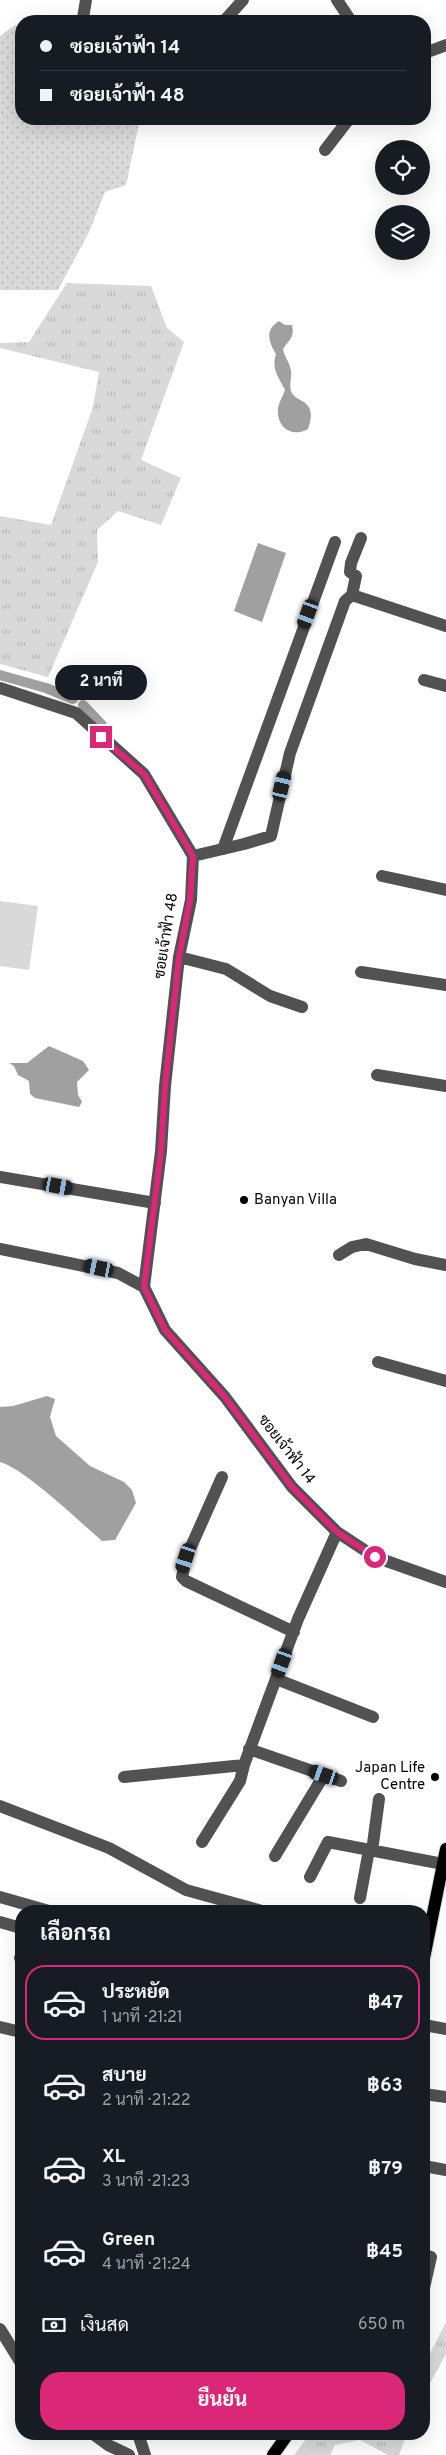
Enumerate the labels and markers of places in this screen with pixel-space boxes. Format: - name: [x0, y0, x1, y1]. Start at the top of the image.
- place label: Banyan Villa: [254, 1191, 337, 1210]
- marker: Banyan Villa: [238, 1194, 250, 1206]
- place label: Japan Life Centre: [355, 1759, 425, 1795]
- marker: Japan Life Centre: [429, 1771, 441, 1783]

